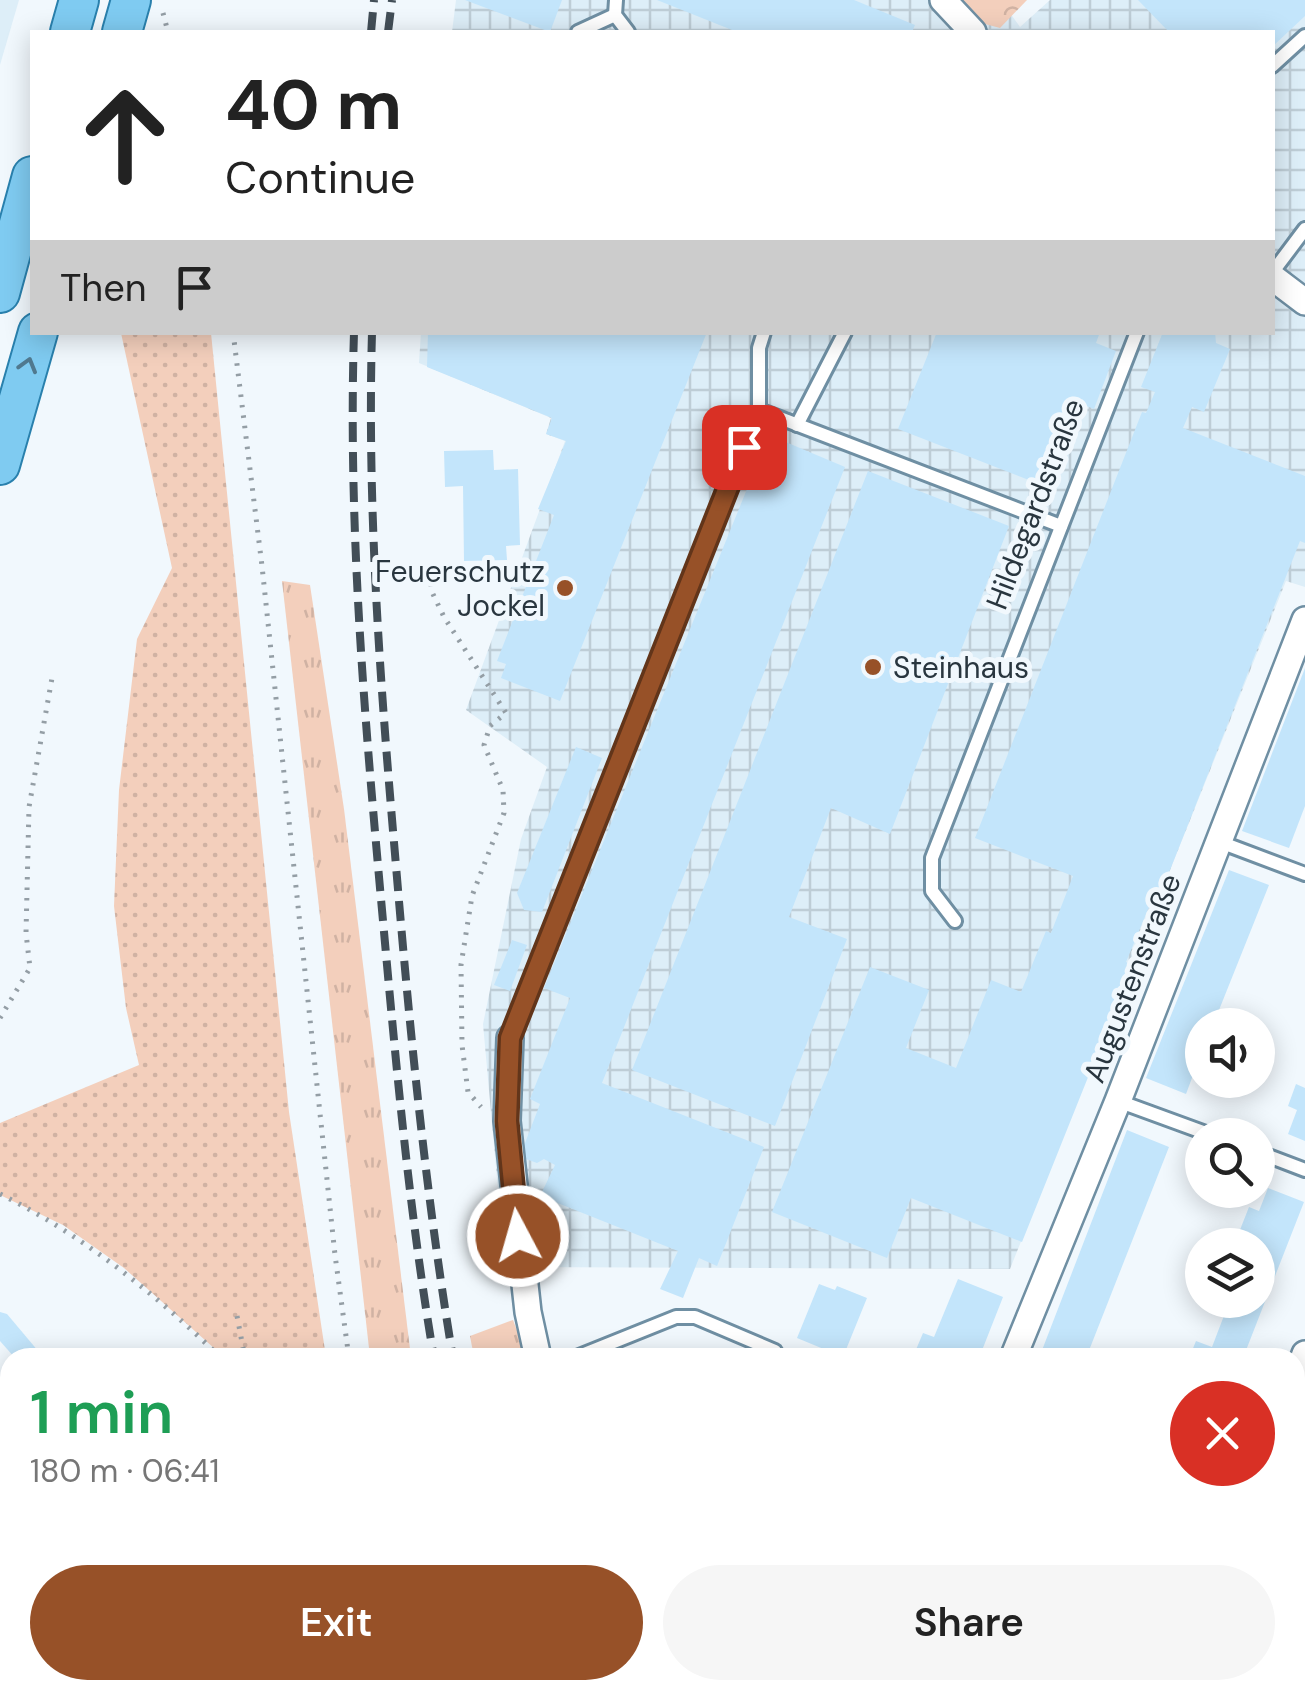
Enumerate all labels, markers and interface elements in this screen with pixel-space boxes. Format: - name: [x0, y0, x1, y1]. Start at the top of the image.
- text: 40 m: [225, 60, 402, 151]
- icon: ahead: [60, 70, 190, 200]
- text: Continue: [225, 148, 415, 207]
- icon: arrive: [167, 260, 222, 315]
- text: Then: [60, 263, 147, 313]
- one-way arrow: [17, 357, 38, 374]
- street label: Hildegardstraße: [977, 393, 1093, 615]
- pin: [702, 405, 787, 490]
- icon: arrive: [717, 420, 772, 475]
- place label: Feuerschutz Jockel: [375, 552, 545, 625]
- marker: Feuerschutz Jockel: [554, 577, 576, 599]
- place label: Steinhaus: [893, 648, 1029, 687]
- marker: Steinhaus: [862, 656, 884, 678]
- street label: Augustenstraße: [1074, 868, 1190, 1088]
- map controls: [1185, 1008, 1275, 1318]
- button: sound: [1185, 1008, 1275, 1098]
- button: search: [1185, 1118, 1275, 1208]
- position arrow: [466, 1184, 570, 1288]
- button: layers: [1185, 1228, 1275, 1318]
- text: 1 min: [30, 1373, 173, 1452]
- button: close: [1170, 1381, 1275, 1486]
- text: 180 m · 06:41: [30, 1450, 220, 1492]
- button: Exit: [30, 1565, 643, 1680]
- button: Share: [663, 1565, 1275, 1680]

